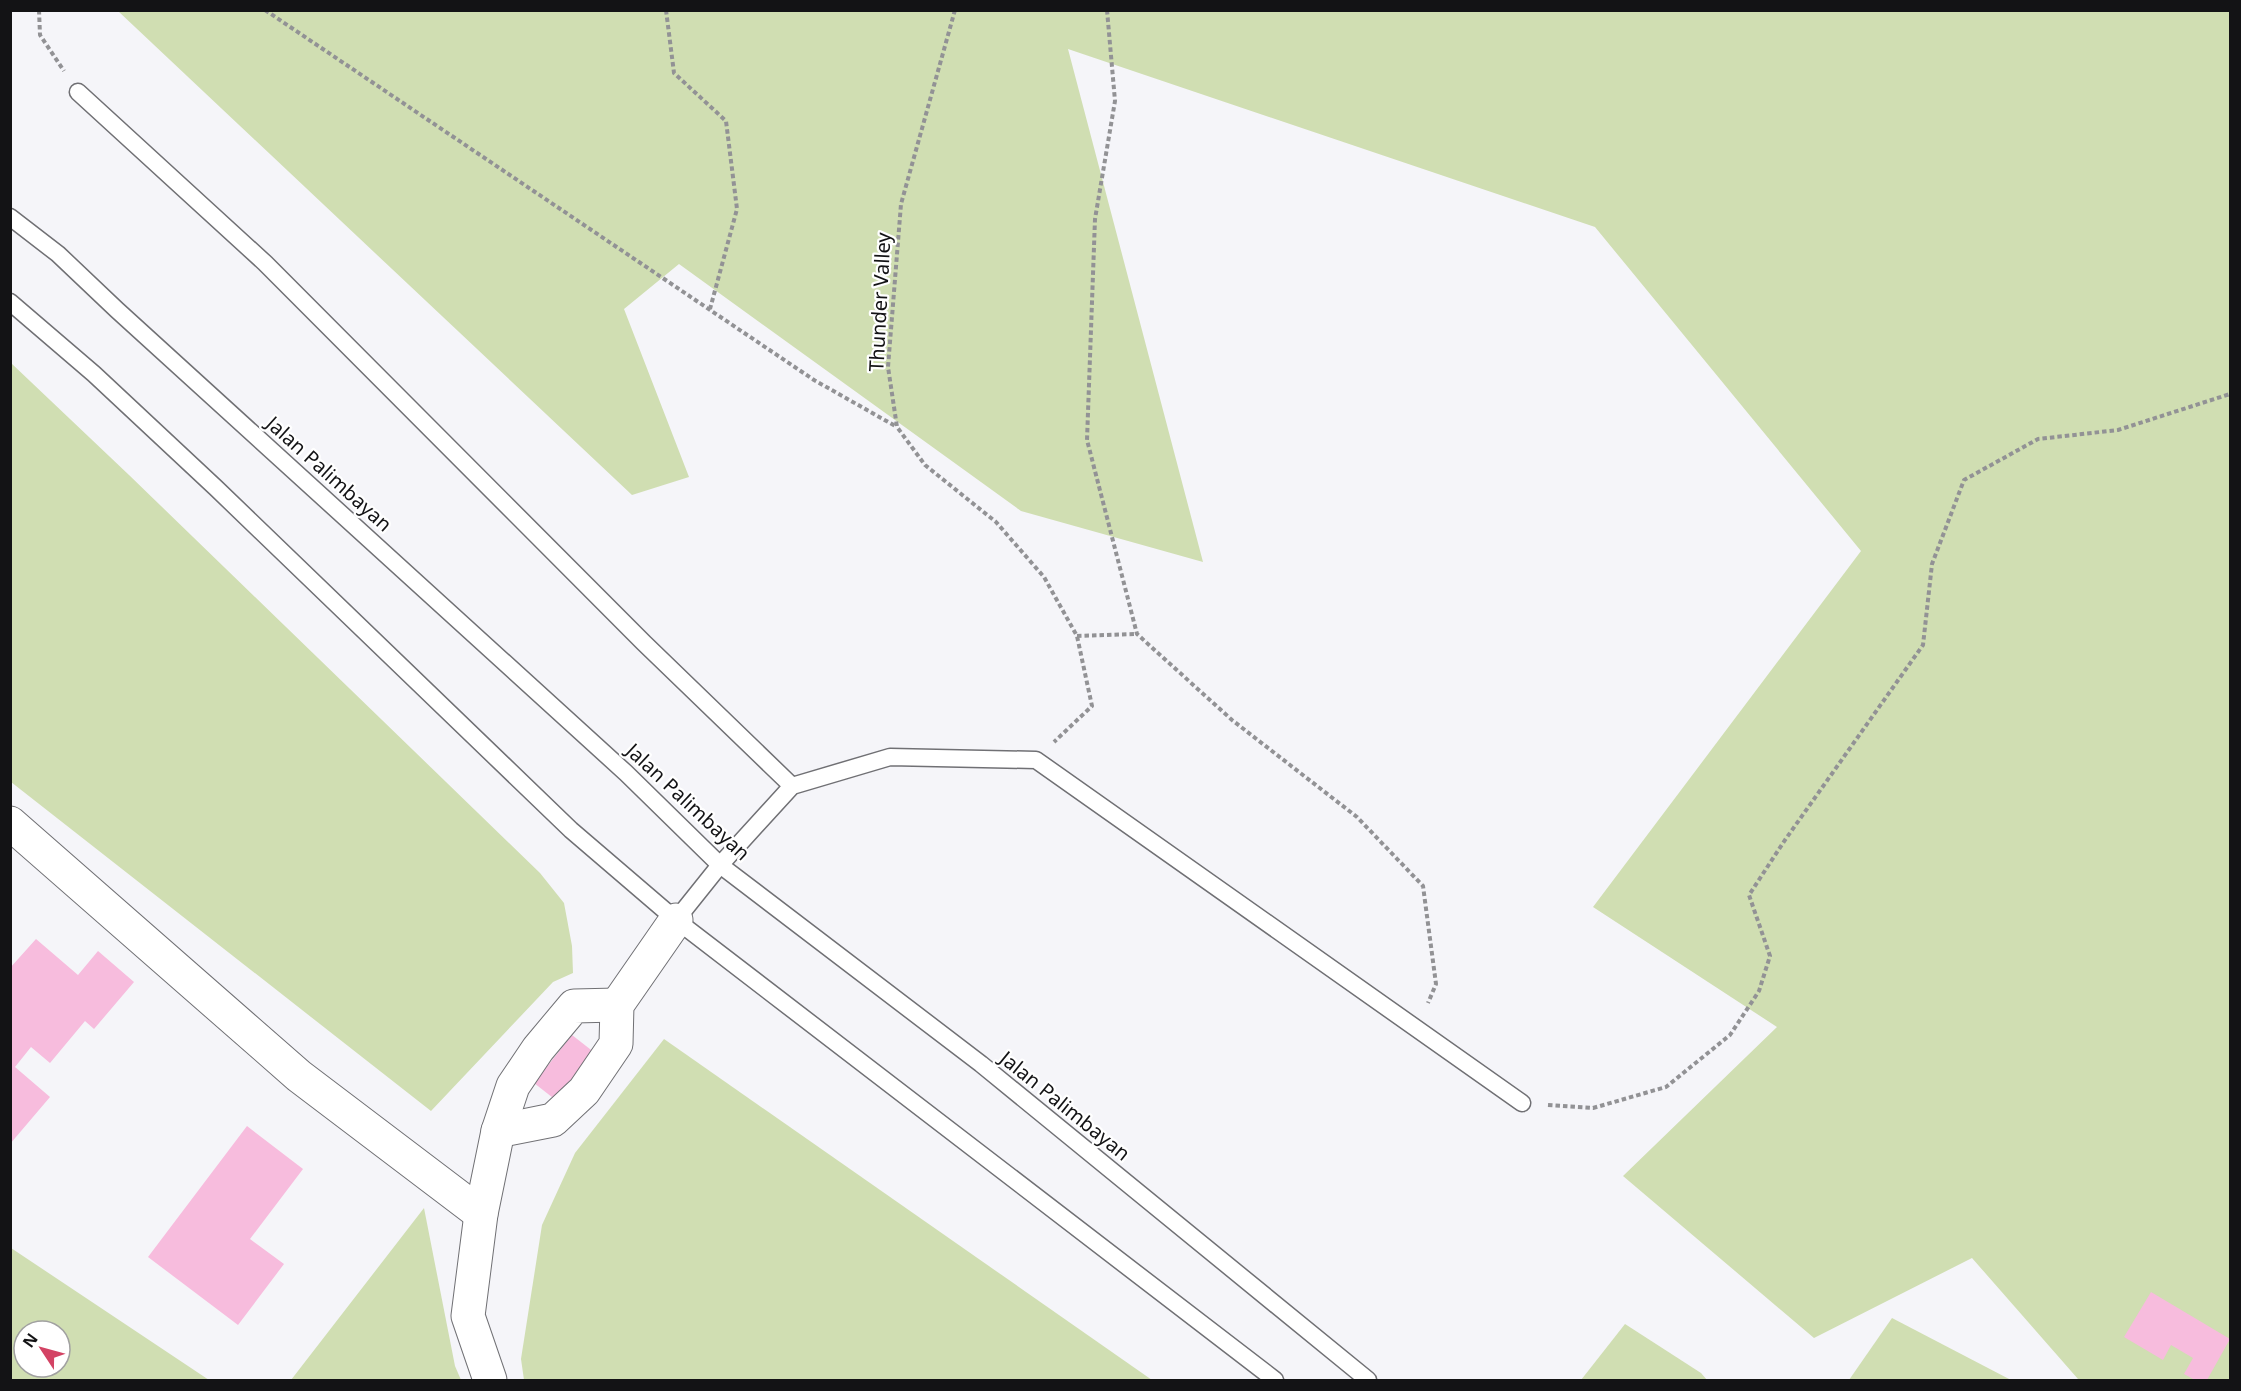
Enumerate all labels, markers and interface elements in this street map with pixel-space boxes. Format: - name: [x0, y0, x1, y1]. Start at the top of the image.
- street label: Thunder Valley: [862, 231, 897, 372]
- street label: Jalan Palimbayan: [259, 409, 398, 537]
- street label: Jalan Palimbayan: [619, 736, 756, 866]
- street label: Jalan Palimbayan: [993, 1043, 1136, 1167]
- north arrow: [12, 1319, 72, 1379]
- text: N: [17, 1328, 43, 1352]

